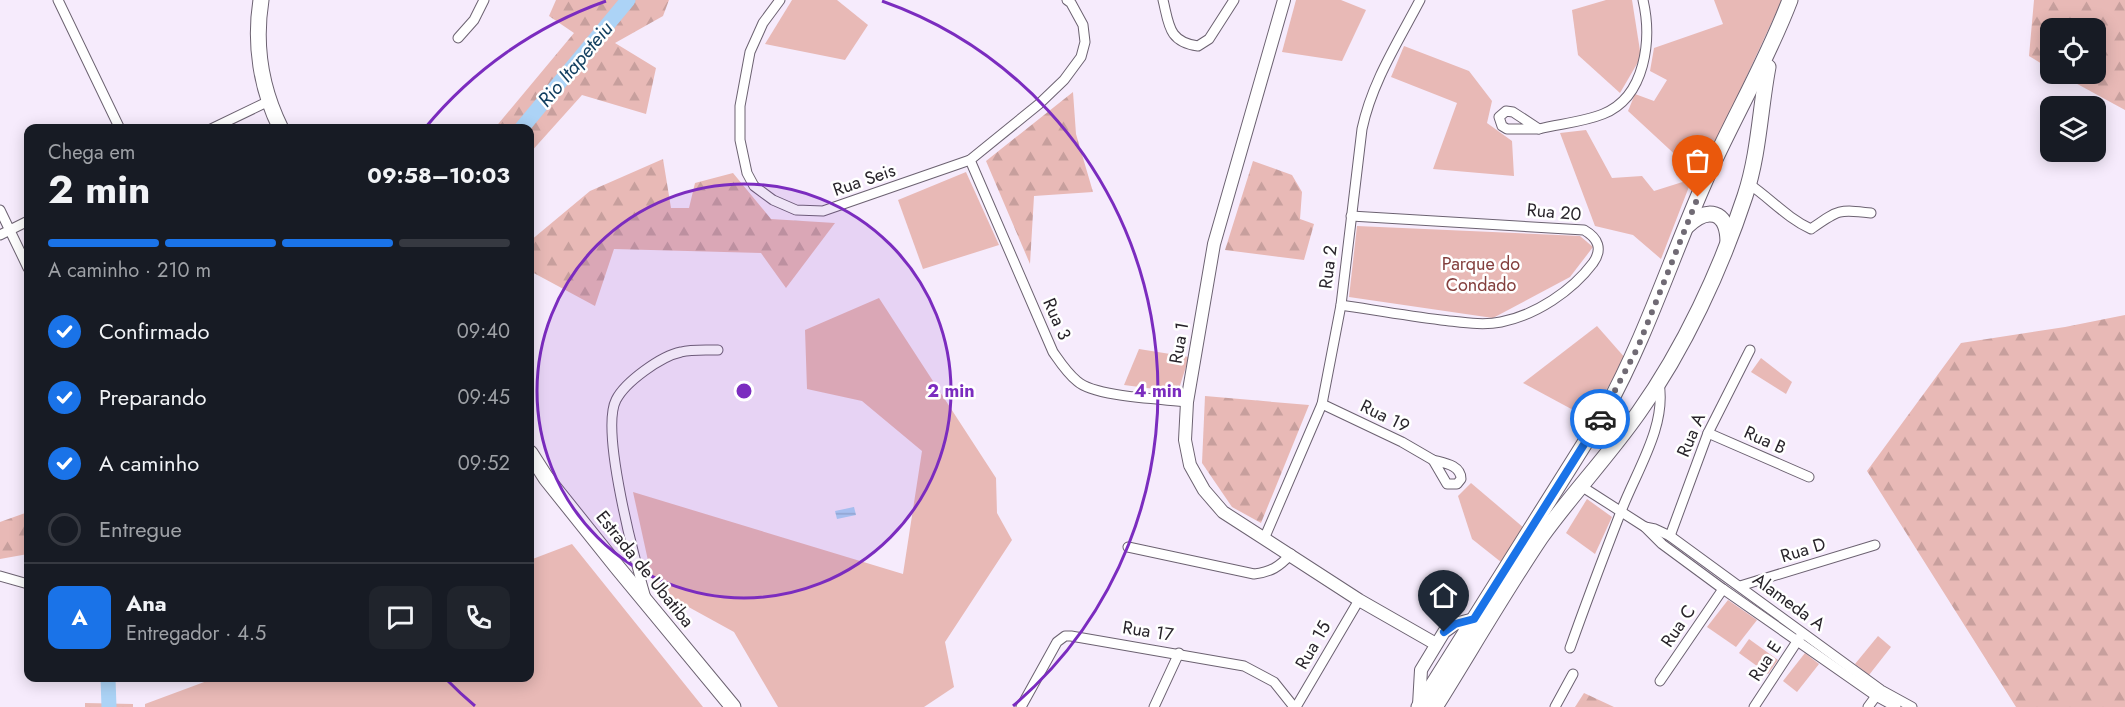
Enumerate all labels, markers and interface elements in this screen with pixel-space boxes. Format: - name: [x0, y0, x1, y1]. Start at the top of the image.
- water label: Rio Itapeteiu: [531, 15, 620, 113]
- map controls: [2040, 18, 2106, 162]
- button: locate: [2040, 18, 2106, 84]
- button: layers: [2040, 96, 2106, 162]
- pin: [1672, 135, 1723, 197]
- text: Chega em: [48, 138, 135, 167]
- icon: bag: [1681, 144, 1714, 177]
- street label: Rua Seis: [829, 157, 899, 203]
- text: 09:58–10:03: [367, 159, 510, 191]
- text: 2 min: [48, 161, 150, 218]
- street label: Rua 20: [1526, 197, 1583, 227]
- street label: Rua 2: [1312, 244, 1344, 290]
- park label: Parque do Condado: [1442, 251, 1520, 298]
- text: A caminho · 210 m: [48, 256, 211, 285]
- street label: Rua 3: [1036, 294, 1078, 344]
- icon: check: [48, 315, 81, 348]
- text: Confirmado: [99, 315, 209, 347]
- text: 09:40: [457, 317, 510, 346]
- street label: Rua 1: [1163, 320, 1195, 366]
- text: 2 min: [927, 378, 975, 404]
- text: 4 min: [1134, 378, 1182, 404]
- icon: check: [48, 381, 81, 414]
- text: Preparando: [99, 381, 207, 413]
- centre of rings: [734, 381, 754, 401]
- text: 09:45: [458, 383, 510, 412]
- courier: [1570, 389, 1630, 449]
- street label: Rua 19: [1356, 393, 1414, 439]
- icon: car: [1584, 403, 1617, 436]
- street label: Rua A: [1670, 409, 1712, 461]
- street label: Rua B: [1740, 419, 1790, 461]
- icon: check: [48, 447, 81, 480]
- text: A caminho: [99, 447, 199, 479]
- text: 09:52: [458, 449, 510, 478]
- street label: Estrada de Ubatiba: [590, 505, 700, 633]
- text: Entregue: [99, 513, 182, 545]
- street label: Rua D: [1777, 531, 1829, 569]
- street label: Alameda A: [1747, 567, 1831, 637]
- pin: [1418, 570, 1469, 632]
- icon: home: [1427, 579, 1460, 612]
- button: chat: [369, 586, 432, 649]
- button: phone: [447, 586, 510, 649]
- text: Ana: [126, 587, 167, 619]
- street label: Rua C: [1654, 600, 1702, 652]
- text: A: [71, 601, 88, 633]
- street label: Rua 17: [1121, 614, 1176, 648]
- street label: Rua 15: [1289, 616, 1337, 674]
- text: Entregador · 4.5: [126, 619, 266, 648]
- street label: Rua E: [1742, 636, 1788, 686]

